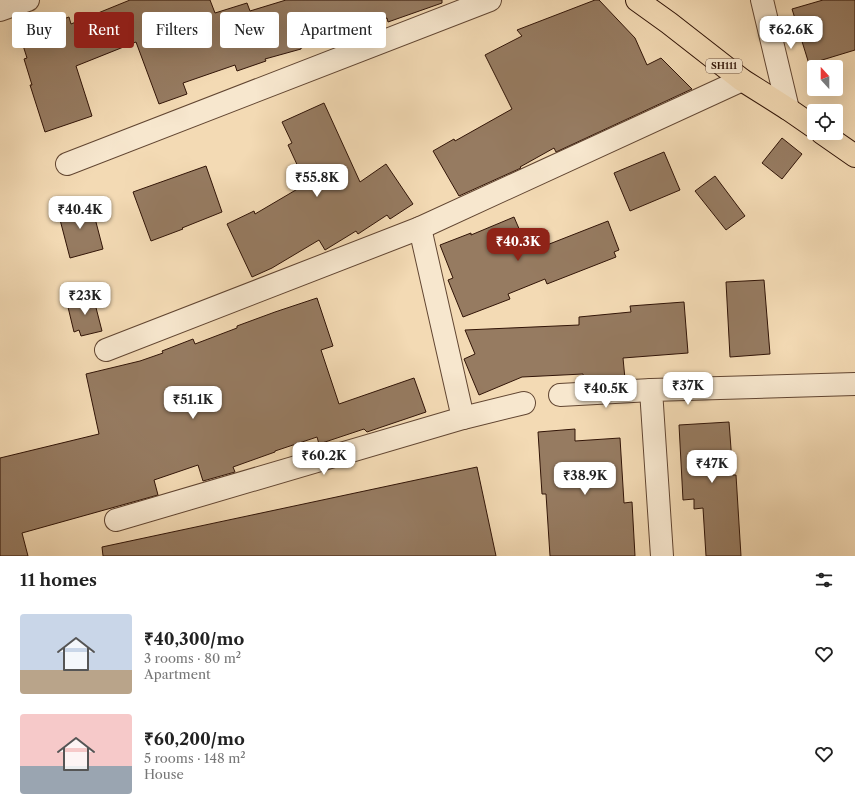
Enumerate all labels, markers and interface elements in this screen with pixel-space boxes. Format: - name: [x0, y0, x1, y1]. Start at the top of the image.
- chip: Buy: [12, 12, 66, 48]
- chip: Rent: [74, 12, 134, 48]
- chip: Filters: [142, 12, 212, 48]
- chip: New: [220, 12, 279, 48]
- chip: Apartment: [287, 12, 386, 48]
- pin: ₹62.6K: [758, 16, 824, 50]
- text: ₹62.6K: [769, 21, 813, 37]
- road number: SH111: [706, 59, 742, 73]
- north arrow: [807, 60, 843, 96]
- map controls: [807, 60, 843, 140]
- button: locate: [807, 104, 843, 140]
- pin: ₹55.8K: [284, 164, 350, 198]
- text: ₹55.8K: [295, 169, 339, 185]
- pin: ₹40.4K: [47, 196, 113, 230]
- text: ₹40.4K: [58, 201, 102, 217]
- pin: ₹40.3K: [485, 228, 551, 262]
- text: ₹40.3K: [496, 233, 540, 249]
- pin: ₹23K: [61, 282, 109, 316]
- text: ₹23K: [69, 287, 101, 303]
- pin: ₹37K: [664, 372, 712, 406]
- pin: ₹40.5K: [573, 375, 639, 409]
- text: ₹37K: [672, 377, 704, 393]
- text: ₹40.5K: [584, 380, 628, 396]
- pin: ₹51.1K: [160, 386, 226, 420]
- text: ₹51.1K: [173, 391, 213, 407]
- pin: ₹60.2K: [291, 442, 357, 476]
- text: ₹60.2K: [302, 447, 347, 463]
- pin: ₹47K: [688, 450, 736, 484]
- text: ₹47K: [696, 455, 728, 471]
- pin: ₹38.9K: [552, 462, 618, 496]
- text: ₹38.9K: [563, 467, 607, 483]
- icon: filters: [813, 569, 835, 591]
- text: 11 homes: [20, 570, 97, 590]
- text: ₹40,300/mo: [144, 629, 244, 649]
- icon: home: [52, 630, 100, 678]
- icon: heart: [813, 643, 835, 665]
- text: 3 rooms · 80 m²: [144, 650, 241, 666]
- text: Apartment: [144, 666, 211, 682]
- text: ₹60,200/mo: [144, 729, 245, 749]
- icon: home: [52, 730, 100, 778]
- icon: heart: [813, 743, 835, 765]
- text: 5 rooms · 148 m²: [144, 750, 246, 766]
- text: House: [144, 766, 184, 782]

